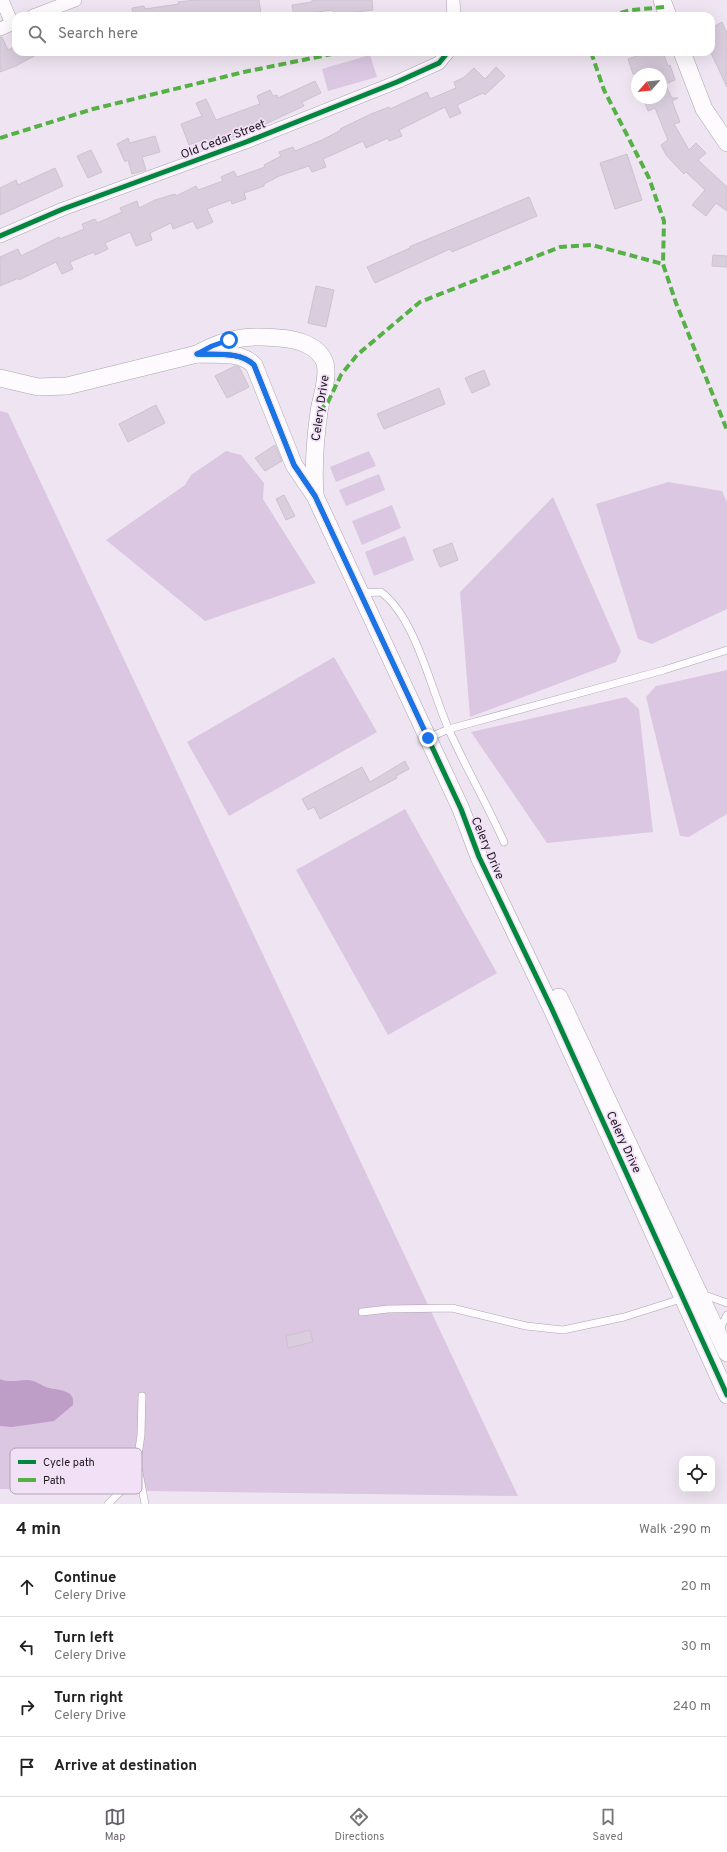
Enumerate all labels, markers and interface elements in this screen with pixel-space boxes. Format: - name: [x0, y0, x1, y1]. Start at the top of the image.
- search box: [12, 12, 715, 56]
- icon: search: [26, 23, 48, 45]
- text: Search here: [58, 25, 138, 44]
- north arrow: [631, 68, 667, 104]
- street label: Old Cedar Street: [179, 116, 268, 163]
- route start: [220, 331, 238, 349]
- street label: Celery Drive: [308, 374, 334, 442]
- route end: [419, 729, 437, 747]
- street label: Celery Drive: [467, 815, 507, 882]
- street label: Celery Drive: [602, 1109, 644, 1176]
- legend: [10, 1448, 142, 1494]
- text: Cycle path: [43, 1456, 95, 1470]
- map controls: [679, 1456, 715, 1492]
- button: locate: [679, 1456, 715, 1492]
- text: Path: [43, 1474, 65, 1488]
- text: 4 min: [16, 1519, 61, 1541]
- text: Walk · 290 m: [639, 1522, 711, 1538]
- text: Continue: [54, 1569, 116, 1588]
- icon: ahead: [16, 1576, 38, 1598]
- text: 20 m: [681, 1579, 711, 1595]
- text: Celery Drive: [54, 1588, 126, 1604]
- text: Turn left: [54, 1629, 114, 1648]
- icon: left: [16, 1636, 38, 1658]
- text: 30 m: [681, 1639, 711, 1655]
- text: Celery Drive: [54, 1648, 126, 1664]
- text: Turn right: [54, 1689, 123, 1708]
- icon: right: [16, 1696, 38, 1718]
- text: 240 m: [673, 1699, 711, 1715]
- text: Celery Drive: [54, 1708, 126, 1724]
- icon: arrive: [16, 1756, 38, 1778]
- text: Arrive at destination: [54, 1757, 197, 1776]
- tab: Map: [104, 1806, 126, 1844]
- tab: Directions: [334, 1806, 384, 1844]
- tab: Saved: [593, 1806, 623, 1844]

